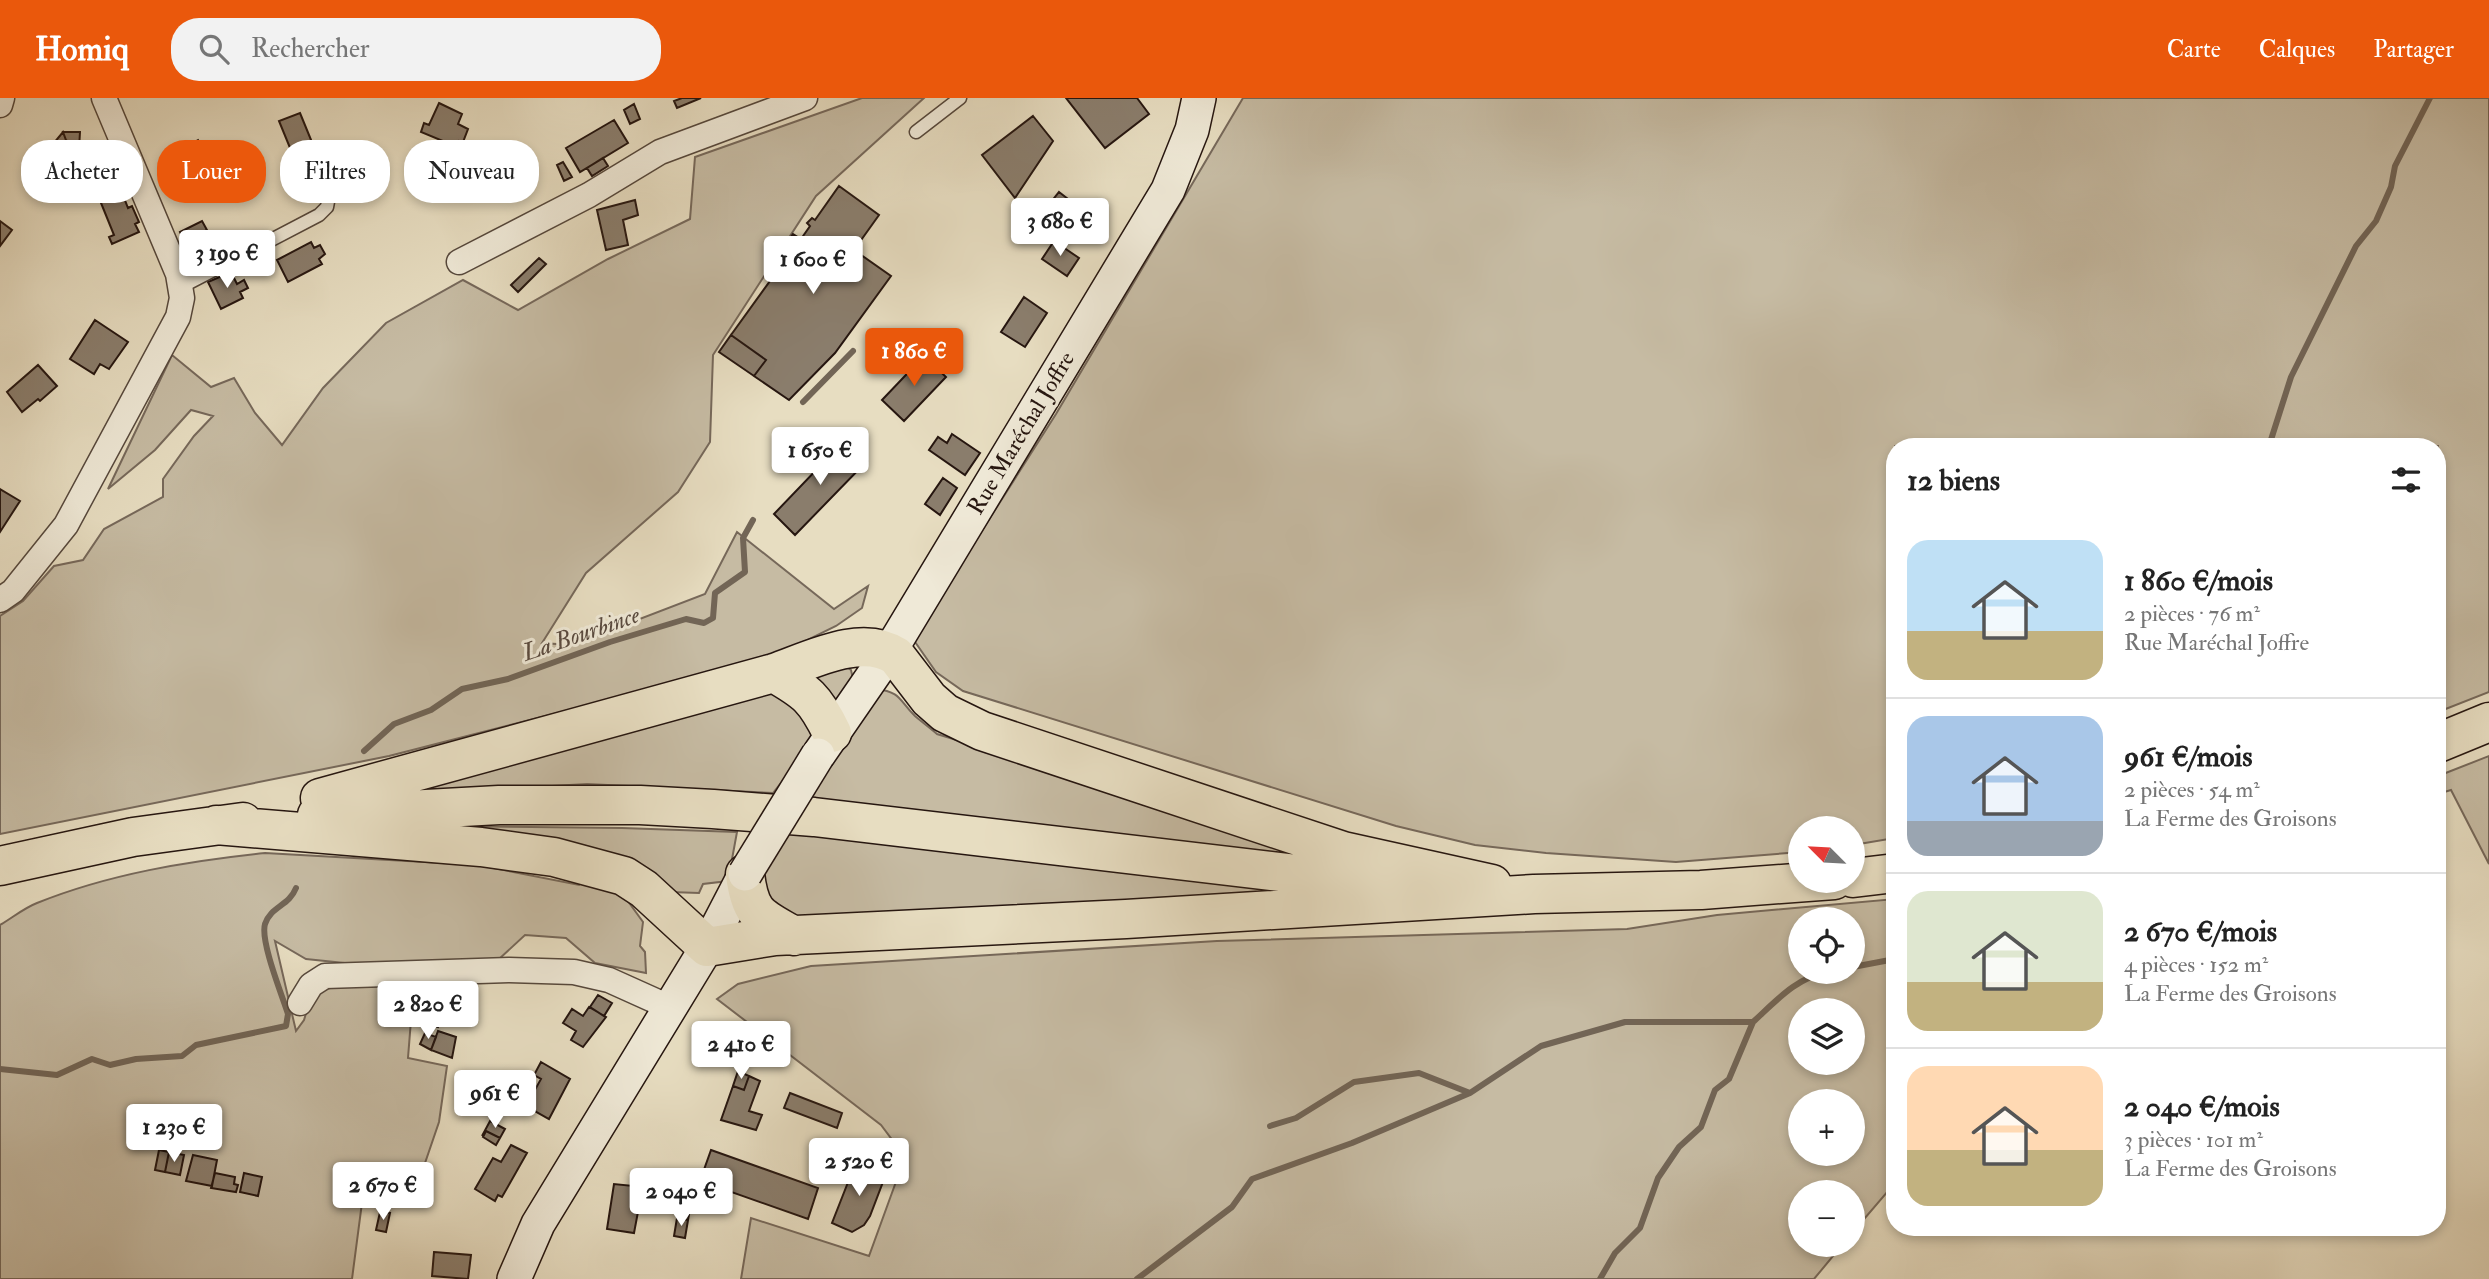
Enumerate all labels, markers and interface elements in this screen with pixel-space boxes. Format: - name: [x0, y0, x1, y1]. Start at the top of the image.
- search box: [171, 18, 661, 81]
- text: Homiq: [35, 29, 129, 70]
- icon: search: [195, 30, 233, 68]
- text: Rechercher: [251, 33, 369, 65]
- text: Carte: [2167, 34, 2221, 65]
- text: Calques: [2259, 34, 2335, 65]
- text: Partager: [2373, 34, 2454, 65]
- chip: Acheter: [21, 140, 143, 203]
- chip: Louer: [157, 140, 266, 203]
- chip: Filtres: [280, 140, 390, 203]
- chip: Nouveau: [404, 140, 539, 203]
- pin: 3 680 €: [995, 198, 1125, 258]
- text: 3 680 €: [1027, 206, 1093, 235]
- pin: 3 190 €: [162, 230, 292, 290]
- pin: 1 600 €: [748, 236, 878, 296]
- text: 3 190 €: [195, 238, 259, 267]
- text: 1 600 €: [780, 244, 846, 273]
- pin: 1 860 €: [849, 328, 979, 388]
- text: 1 860 €: [881, 336, 947, 365]
- street label: Rue Maréchal Joffre: [961, 346, 1081, 520]
- pin: 1 650 €: [755, 428, 885, 487]
- text: 1 650 €: [788, 435, 852, 464]
- icon: filters: [2387, 461, 2425, 499]
- text: 12 biens: [1907, 462, 2000, 499]
- text: 1 860 €/mois: [2124, 562, 2273, 599]
- icon: home: [1963, 568, 2047, 652]
- water label: La Bourbince: [517, 599, 645, 669]
- text: 2 pièces · 76 m²: [2124, 599, 2260, 628]
- text: Rue Maréchal Joffre: [2124, 628, 2309, 657]
- text: 961 €/mois: [2124, 738, 2253, 775]
- icon: home: [1963, 744, 2047, 828]
- text: 2 pièces · 54 m²: [2124, 775, 2260, 804]
- text: La Ferme des Groisons: [2124, 804, 2337, 833]
- north arrow: [1788, 816, 1866, 892]
- map controls: [1788, 816, 1865, 1257]
- button: locate: [1788, 907, 1865, 984]
- text: 2 670 €/mois: [2124, 913, 2277, 950]
- icon: home: [1963, 919, 2047, 1003]
- text: 4 pièces · 152 m²: [2124, 950, 2268, 979]
- text: La Ferme des Groisons: [2124, 979, 2337, 1008]
- pin: 2 820 €: [363, 982, 493, 1041]
- text: 2 820 €: [393, 989, 463, 1018]
- button: layers: [1788, 998, 1865, 1075]
- pin: 2 410 €: [676, 1021, 806, 1081]
- text: 2 410 €: [707, 1029, 775, 1058]
- pin: 961 €: [446, 1070, 544, 1130]
- text: 961 €: [470, 1078, 520, 1107]
- text: 2 040 €/mois: [2124, 1088, 2280, 1125]
- button: +: [1788, 1089, 1865, 1166]
- icon: home: [1963, 1094, 2047, 1178]
- pin: 1 230 €: [109, 1104, 239, 1164]
- text: 1 230 €: [142, 1112, 206, 1141]
- text: 3 pièces · 101 m²: [2124, 1125, 2263, 1154]
- pin: 2 520 €: [794, 1138, 924, 1198]
- text: 2 520 €: [825, 1146, 893, 1175]
- text: La Ferme des Groisons: [2124, 1154, 2337, 1183]
- pin: 2 670 €: [318, 1162, 448, 1222]
- pin: 2 040 €: [616, 1168, 746, 1228]
- text: 2 670 €: [349, 1170, 417, 1199]
- text: 2 040 €: [646, 1176, 716, 1205]
- button: −: [1788, 1180, 1865, 1257]

